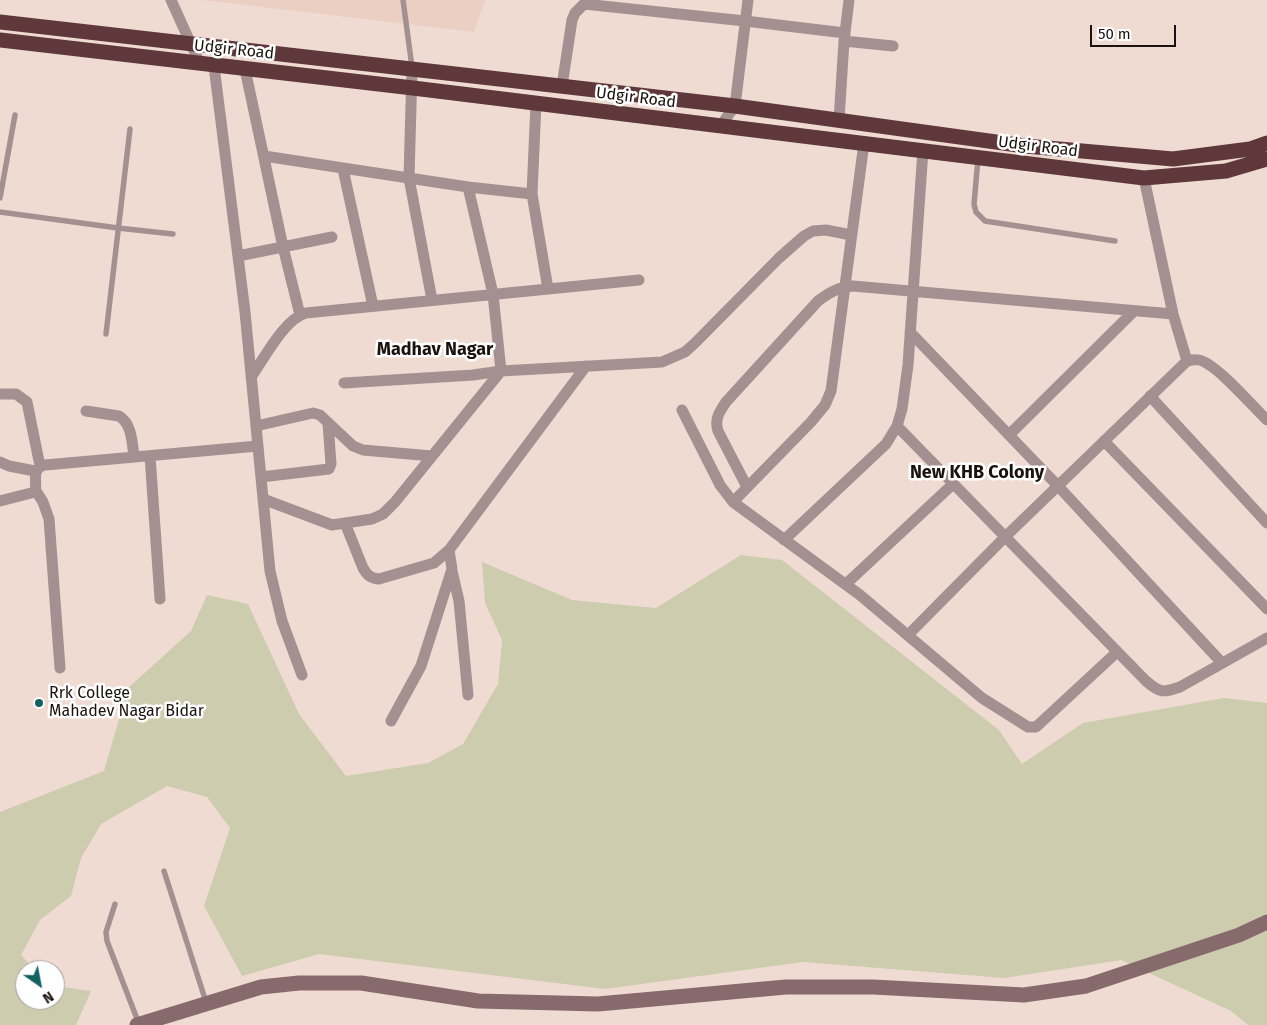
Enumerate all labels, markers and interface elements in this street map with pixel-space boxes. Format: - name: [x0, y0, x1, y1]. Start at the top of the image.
- scale bar: [1092, 15, 1178, 47]
- text: 50 m: [1098, 25, 1131, 43]
- street label: Udgir Road: [193, 36, 275, 64]
- street label: Udgir Road: [595, 84, 677, 112]
- street label: Udgir Road: [997, 133, 1079, 161]
- district label: Madhav Nagar: [377, 339, 493, 361]
- district label: New KHB Colony: [910, 462, 1044, 484]
- place label: Rrk College Mahadev Nagar Bidar: [49, 684, 204, 722]
- marker: Rrk College Mahadev Nagar Bidar: [33, 697, 45, 709]
- north arrow: [15, 960, 65, 1010]
- text: N: [39, 987, 56, 1007]

